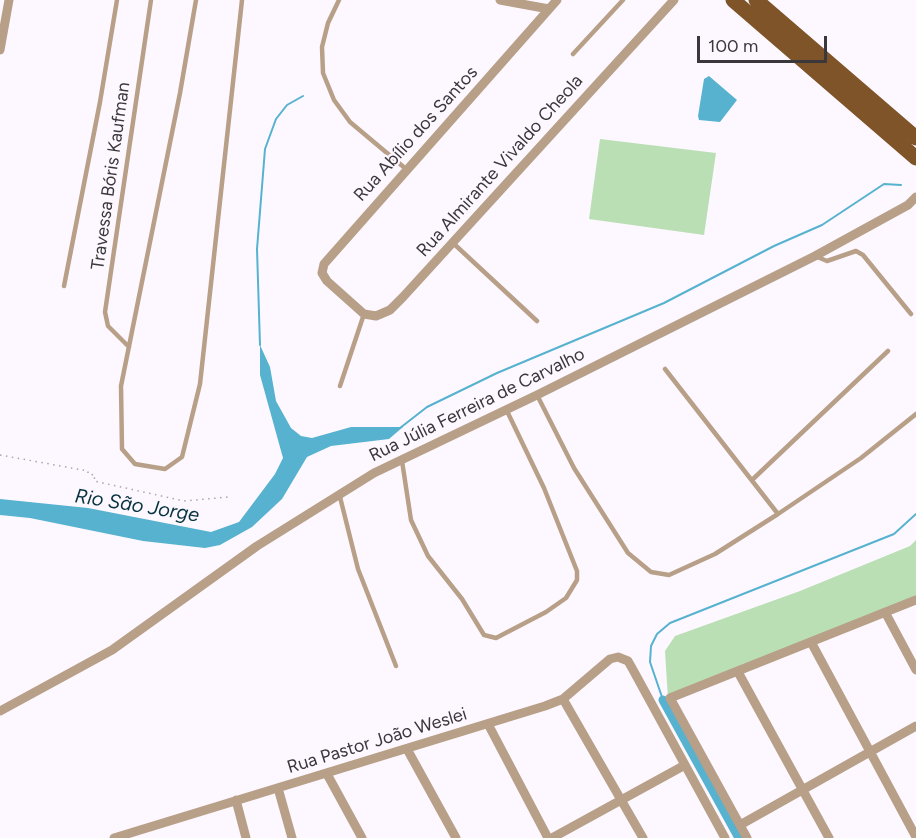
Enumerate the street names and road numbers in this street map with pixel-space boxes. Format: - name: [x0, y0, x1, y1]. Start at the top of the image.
- street label: Rua Abílio dos Santos: [350, 62, 482, 206]
- street label: Rua Almirante Vivaldo Cheola: [412, 70, 588, 262]
- street label: Travessa Bóris Kaufman: [87, 81, 135, 271]
- street label: Rua Júlia Ferreira de Carvalho: [366, 343, 588, 467]
- street label: Rua Pastor João Weslei: [284, 703, 470, 779]

